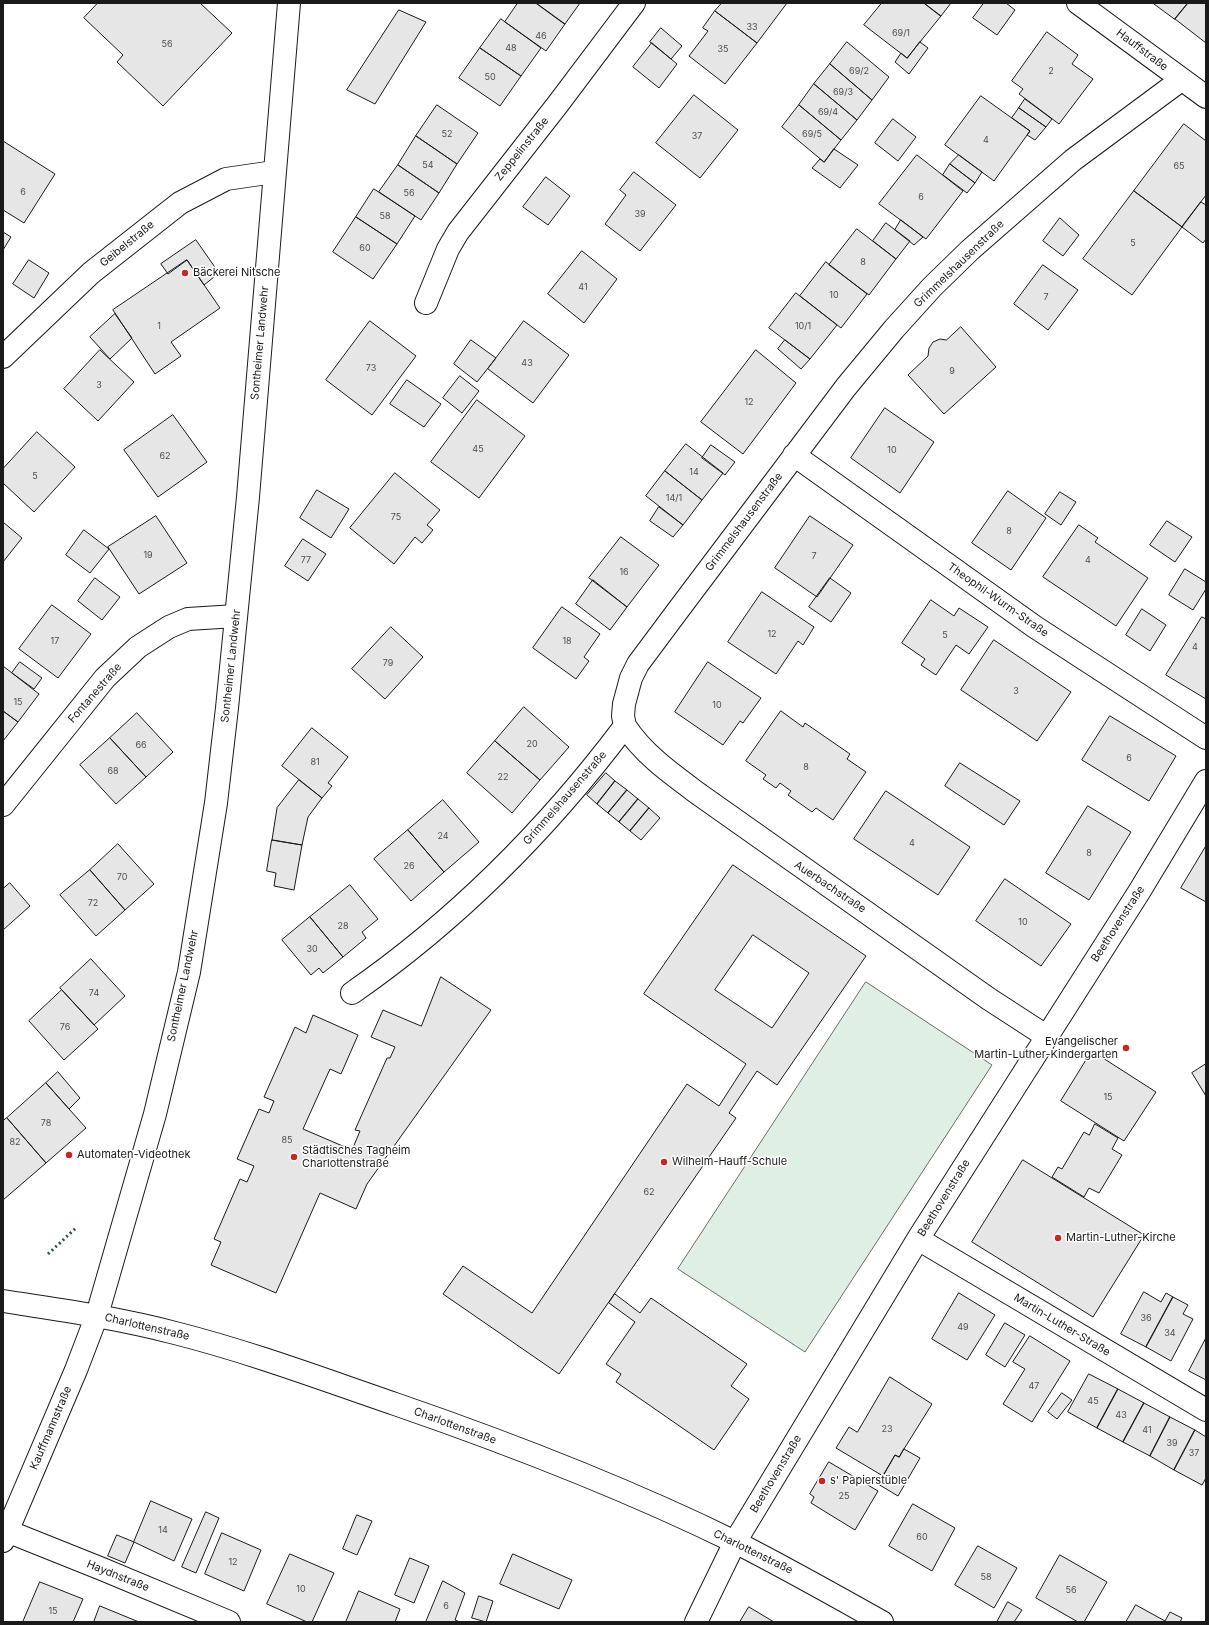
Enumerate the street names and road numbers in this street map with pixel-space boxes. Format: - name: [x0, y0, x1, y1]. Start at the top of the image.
- street label: Hauffstraße: [1114, 26, 1170, 74]
- street label: Zeppelinstraße: [492, 115, 552, 183]
- street label: Geibelstraße: [97, 218, 157, 270]
- street label: Grimmelshausenstraße: [911, 218, 1007, 310]
- street label: Sontheimer Landwehr: [248, 286, 272, 400]
- street label: Grimmelshausenstraße: [703, 470, 785, 574]
- street label: Theophil-Wurm-Straße: [945, 560, 1051, 640]
- street label: Sontheimer Landwehr: [218, 609, 244, 723]
- street label: Fontanestraße: [65, 660, 125, 726]
- street label: Grimmelshausenstraße: [521, 748, 609, 848]
- street label: Auerbachstraße: [792, 858, 868, 916]
- street label: Beethovenstraße: [1088, 883, 1148, 965]
- street label: Sontheimer Landwehr: [165, 929, 201, 1043]
- street label: Beethovenstraße: [915, 1157, 973, 1239]
- street label: Martin-Luther-Straße: [1011, 1291, 1113, 1359]
- street label: Charlottenstraße: [103, 1311, 191, 1343]
- street label: Kauffmannstraße: [27, 1384, 75, 1472]
- street label: Charlottenstraße: [412, 1405, 498, 1447]
- street label: Beethovenstraße: [748, 1433, 804, 1515]
- street label: Charlottenstraße: [711, 1527, 795, 1577]
- street label: Haydnstraße: [85, 1557, 151, 1595]

